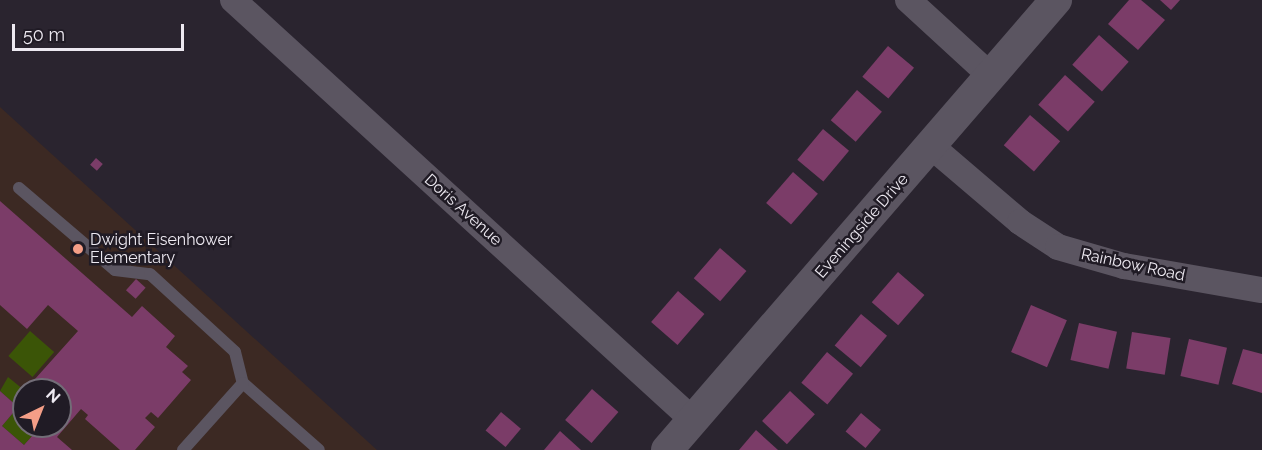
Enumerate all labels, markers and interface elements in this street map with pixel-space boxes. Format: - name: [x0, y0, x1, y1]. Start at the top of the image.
- scale bar: [15, 12, 188, 50]
- text: 50 m: [23, 24, 65, 45]
- street label: Doris Avenue: [420, 170, 506, 250]
- street label: Eveningside Drive: [811, 170, 913, 282]
- place label: Dwight Eisenhower Elementary: [90, 230, 232, 268]
- marker: Dwight Eisenhower Elementary: [71, 242, 85, 256]
- street label: Rainbow Road: [1079, 245, 1187, 285]
- north arrow: [12, 378, 72, 438]
- text: N: [42, 385, 64, 407]

